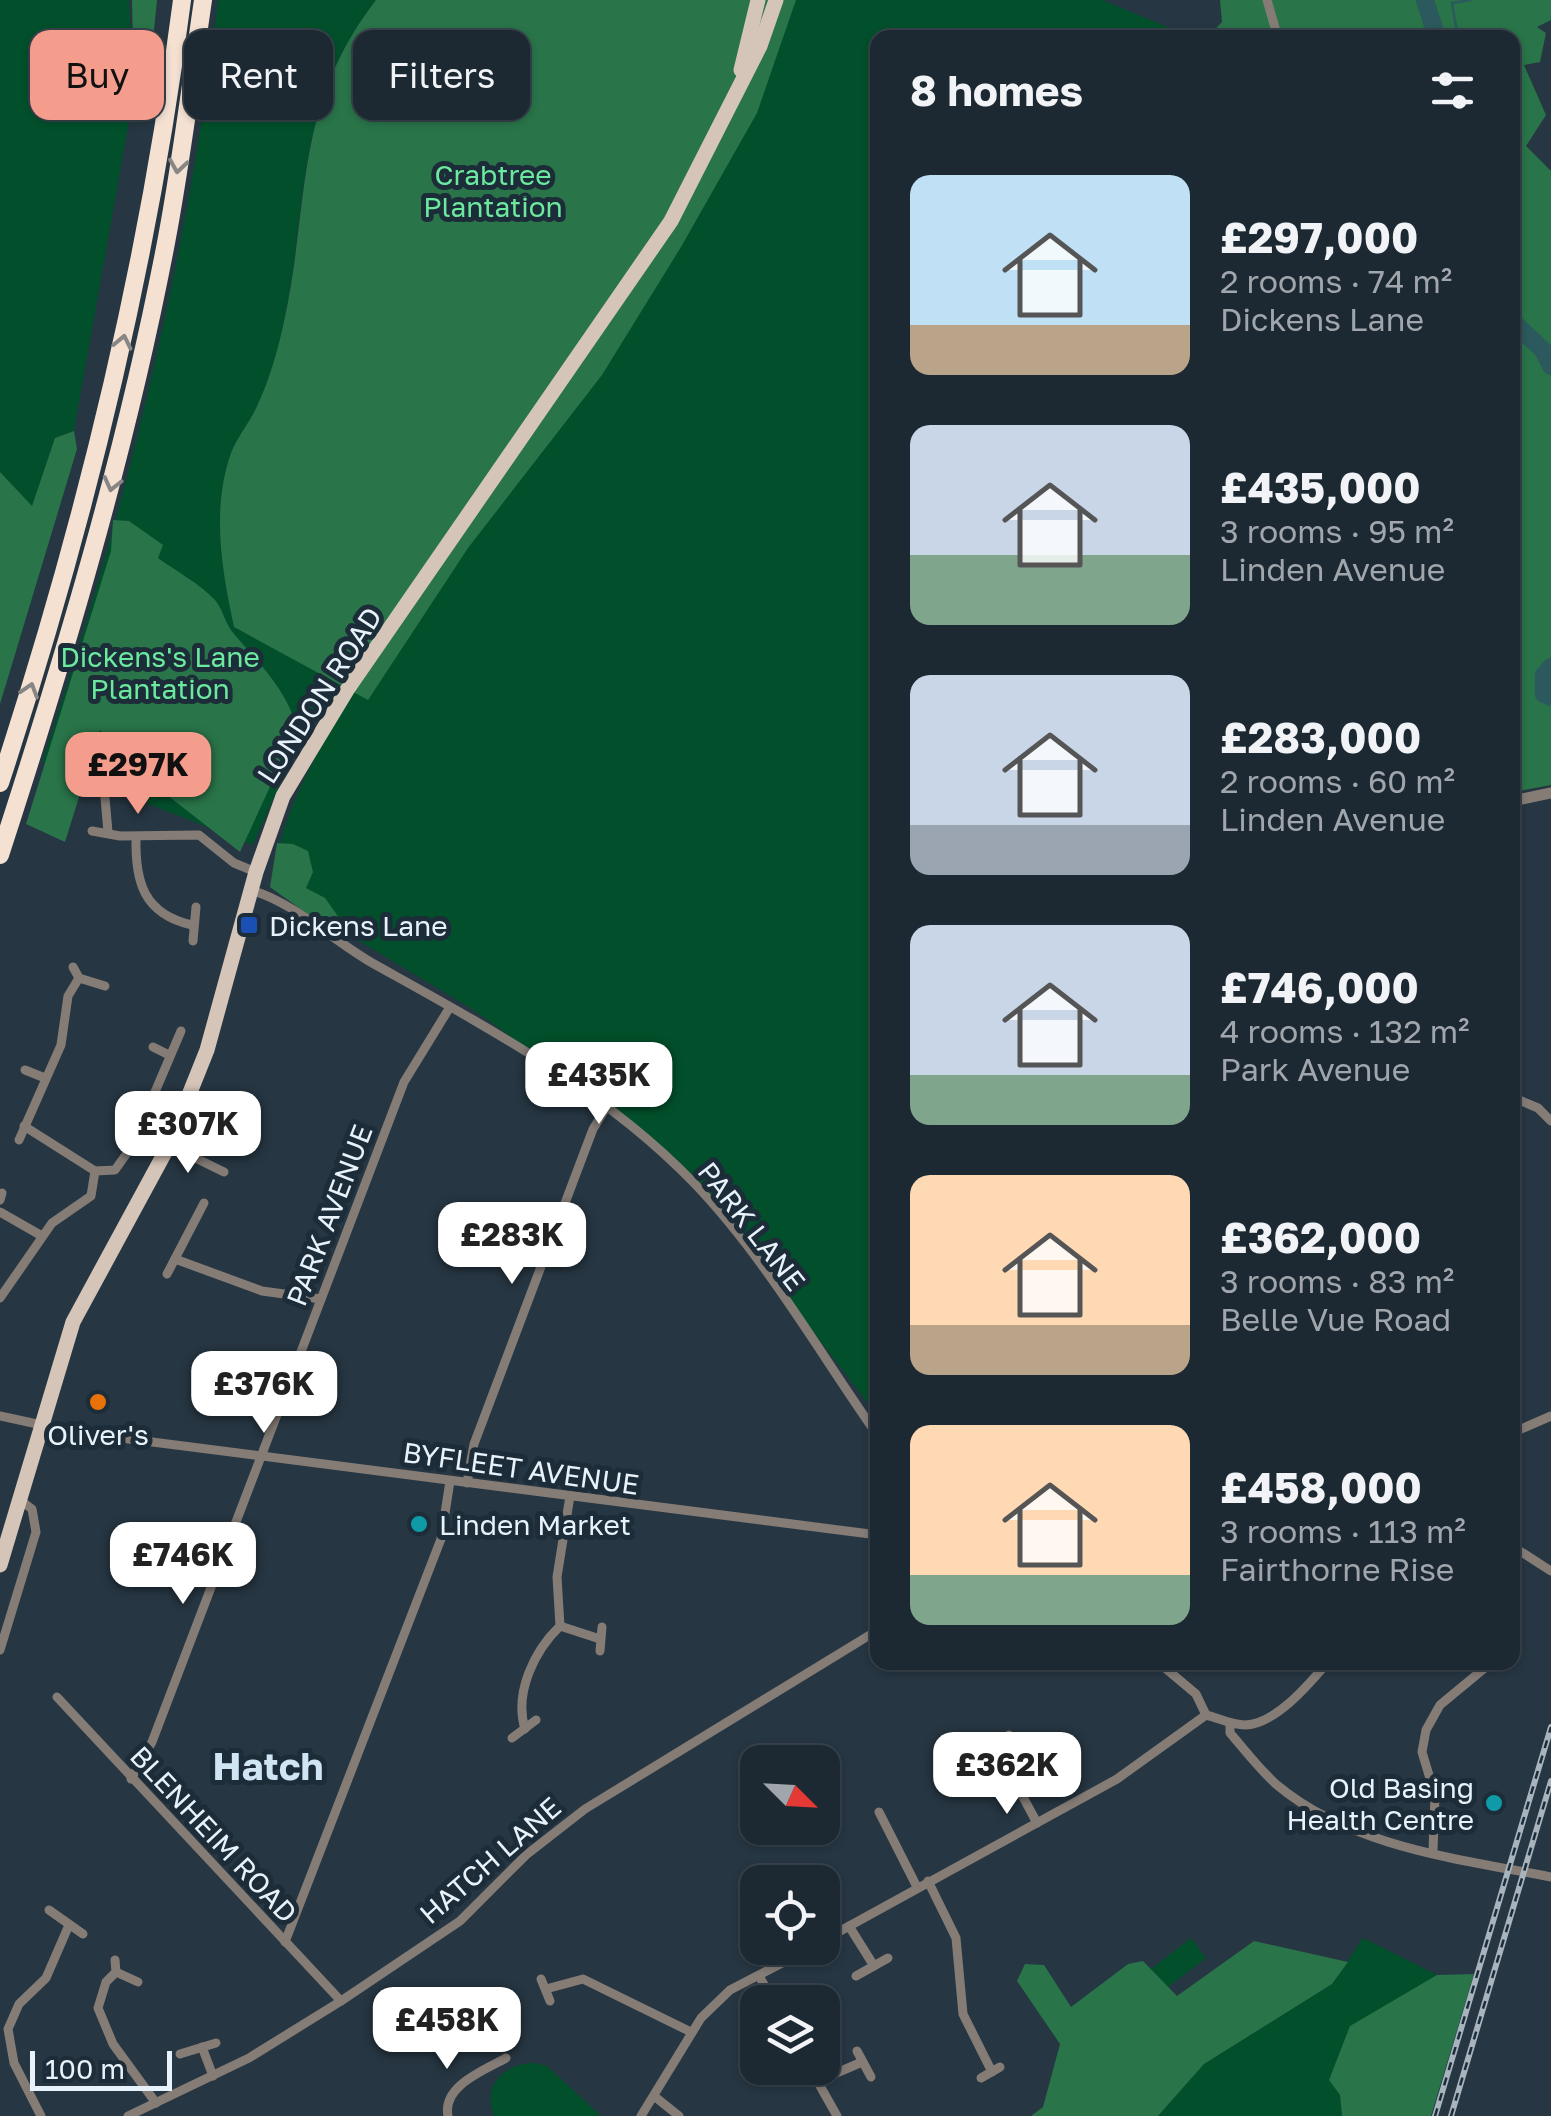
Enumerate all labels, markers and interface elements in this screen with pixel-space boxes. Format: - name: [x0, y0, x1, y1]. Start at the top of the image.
- chip: Buy: [30, 30, 164, 120]
- chip: Rent: [184, 30, 333, 120]
- chip: Filters: [353, 30, 530, 120]
- icon: filters: [1425, 63, 1480, 118]
- text: 8 homes: [910, 65, 1083, 115]
- one-way arrow: [168, 157, 189, 174]
- park label: Crabtree Plantation: [423, 158, 563, 223]
- text: £297,000: [1220, 212, 1418, 262]
- icon: home: [990, 215, 1110, 335]
- text: 2 rooms · 74 m²: [1220, 262, 1452, 300]
- text: Dickens Lane: [1220, 300, 1424, 338]
- one-way arrow: [111, 334, 132, 351]
- text: £435,000: [1220, 462, 1421, 512]
- icon: home: [990, 465, 1110, 585]
- one-way arrow: [102, 475, 123, 492]
- text: 3 rooms · 95 m²: [1220, 512, 1454, 550]
- text: Linden Avenue: [1220, 550, 1445, 588]
- street label: LONDON ROAD: [250, 601, 388, 789]
- park label: Dickens's Lane Plantation: [60, 640, 260, 705]
- one-way arrow: [18, 682, 39, 699]
- text: £283,000: [1220, 712, 1421, 762]
- icon: home: [990, 715, 1110, 835]
- pin: £297K: [68, 732, 208, 817]
- text: £297K: [87, 745, 189, 783]
- text: 2 rooms · 60 m²: [1220, 762, 1455, 800]
- text: Linden Avenue: [1220, 800, 1445, 838]
- place label: Dickens Lane: [269, 909, 447, 942]
- marker: Dickens Lane: [238, 914, 260, 936]
- text: £746,000: [1220, 962, 1419, 1012]
- icon: home: [990, 965, 1110, 1085]
- text: 4 rooms · 132 m²: [1220, 1012, 1470, 1050]
- pin: £435K: [529, 1042, 669, 1127]
- text: Park Avenue: [1220, 1050, 1410, 1088]
- text: £435K: [547, 1055, 651, 1093]
- pin: £307K: [118, 1091, 258, 1176]
- text: £307K: [137, 1104, 239, 1142]
- street label: PARK AVENUE: [279, 1120, 379, 1310]
- street label: PARK LANE: [692, 1155, 812, 1297]
- pin: £283K: [442, 1202, 582, 1287]
- text: £362,000: [1220, 1212, 1421, 1262]
- text: £283K: [460, 1215, 564, 1253]
- icon: home: [990, 1215, 1110, 1335]
- text: 3 rooms · 83 m²: [1220, 1262, 1454, 1300]
- text: Belle Vue Road: [1220, 1300, 1451, 1338]
- pin: £376K: [194, 1351, 334, 1436]
- text: £376K: [213, 1364, 315, 1402]
- marker: Oliver's: [87, 1391, 109, 1413]
- place label: Oliver's: [47, 1418, 149, 1451]
- street label: BYFLEET AVENUE: [401, 1435, 641, 1501]
- text: £458,000: [1220, 1462, 1422, 1512]
- icon: home: [990, 1465, 1110, 1585]
- place label: Linden Market: [439, 1508, 631, 1541]
- text: 3 rooms · 113 m²: [1220, 1512, 1466, 1550]
- marker: Linden Market: [408, 1513, 430, 1535]
- pin: £746K: [113, 1522, 253, 1607]
- text: £746K: [132, 1535, 234, 1573]
- text: Fairthorne Rise: [1220, 1550, 1454, 1588]
- pin: £362K: [937, 1732, 1077, 1817]
- street label: BLENHEIM ROAD: [124, 1739, 304, 1929]
- district label: Hatch: [213, 1743, 323, 1788]
- north arrow: [740, 1745, 840, 1845]
- map controls: [740, 1745, 840, 2085]
- text: £362K: [955, 1745, 1059, 1783]
- place label: Old Basing Health Centre: [1287, 1771, 1474, 1836]
- street label: HATCH LANE: [413, 1790, 567, 1930]
- marker: Old Basing Health Centre: [1483, 1792, 1505, 1814]
- button: locate: [740, 1865, 840, 1965]
- button: layers: [740, 1985, 840, 2085]
- pin: £458K: [377, 1987, 517, 2072]
- text: £458K: [395, 2000, 499, 2038]
- scale bar: [30, 2046, 172, 2090]
- text: 100 m: [45, 2052, 125, 2085]

